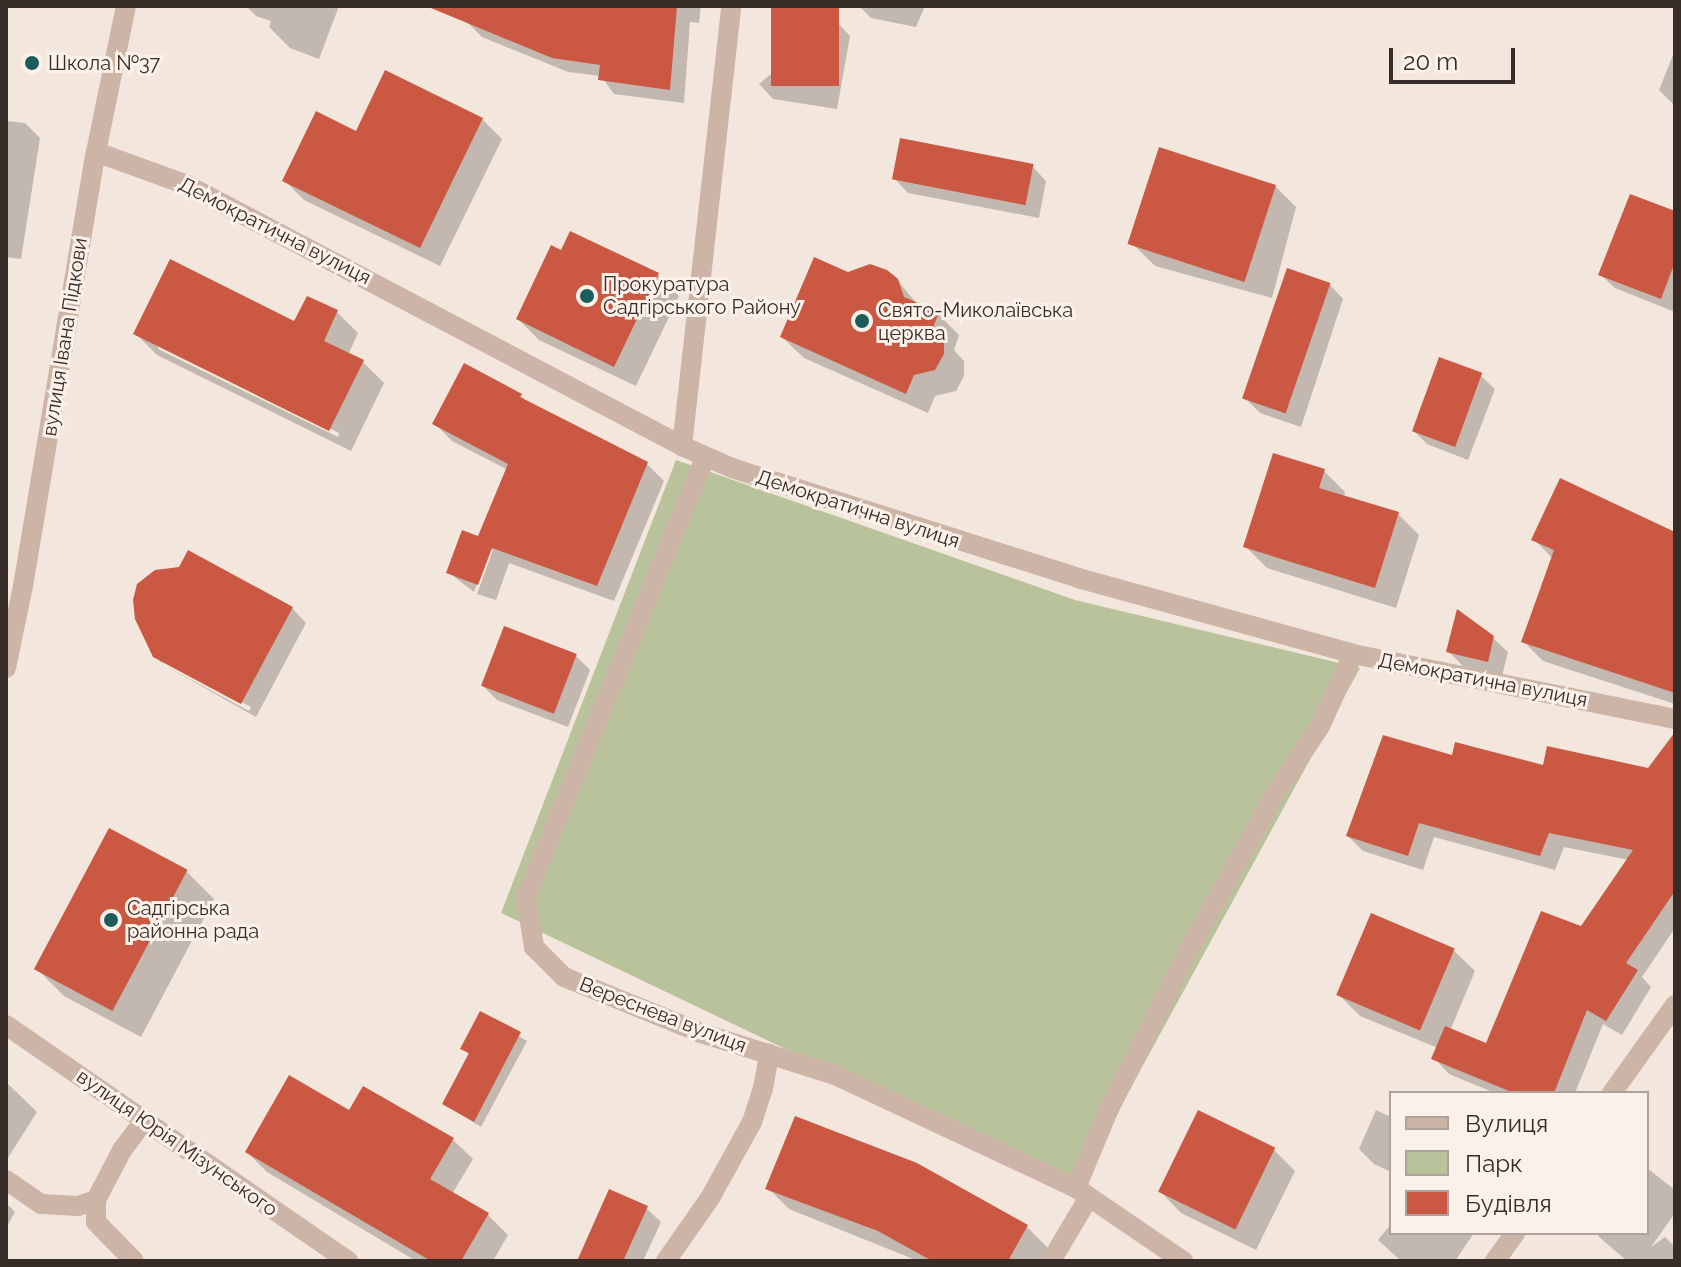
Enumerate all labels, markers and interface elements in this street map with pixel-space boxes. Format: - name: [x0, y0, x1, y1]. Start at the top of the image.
- scale bar: [1393, 32, 1519, 82]
- text: 20 m: [1403, 47, 1458, 76]
- place label: Школа №37: [48, 51, 160, 75]
- marker: Школа №37: [23, 54, 41, 72]
- street label: Демократична вулиця: [175, 172, 375, 290]
- street label: вулиця Івана Підкови: [37, 236, 93, 438]
- place label: Прокуратура Садгірського Району: [603, 272, 801, 319]
- marker: Прокуратура Садгірського Району: [578, 287, 596, 305]
- place label: Свято-Миколаївська церква: [878, 298, 1073, 345]
- marker: Свято-Миколаївська церква: [853, 312, 871, 330]
- street label: Демократична вулиця: [753, 465, 963, 553]
- street label: Демократична вулиця: [1377, 648, 1589, 712]
- place label: Садгірська районна рада: [127, 896, 259, 943]
- marker: Садгірська районна рада: [102, 911, 120, 929]
- street label: Вереснева вулиця: [576, 972, 750, 1058]
- street label: вулиця Юрія Мізунського: [72, 1064, 282, 1222]
- legend: [1389, 1091, 1649, 1235]
- text: Вулиця: [1465, 1109, 1548, 1138]
- text: Парк: [1465, 1149, 1523, 1178]
- text: Будівля: [1465, 1189, 1552, 1218]

